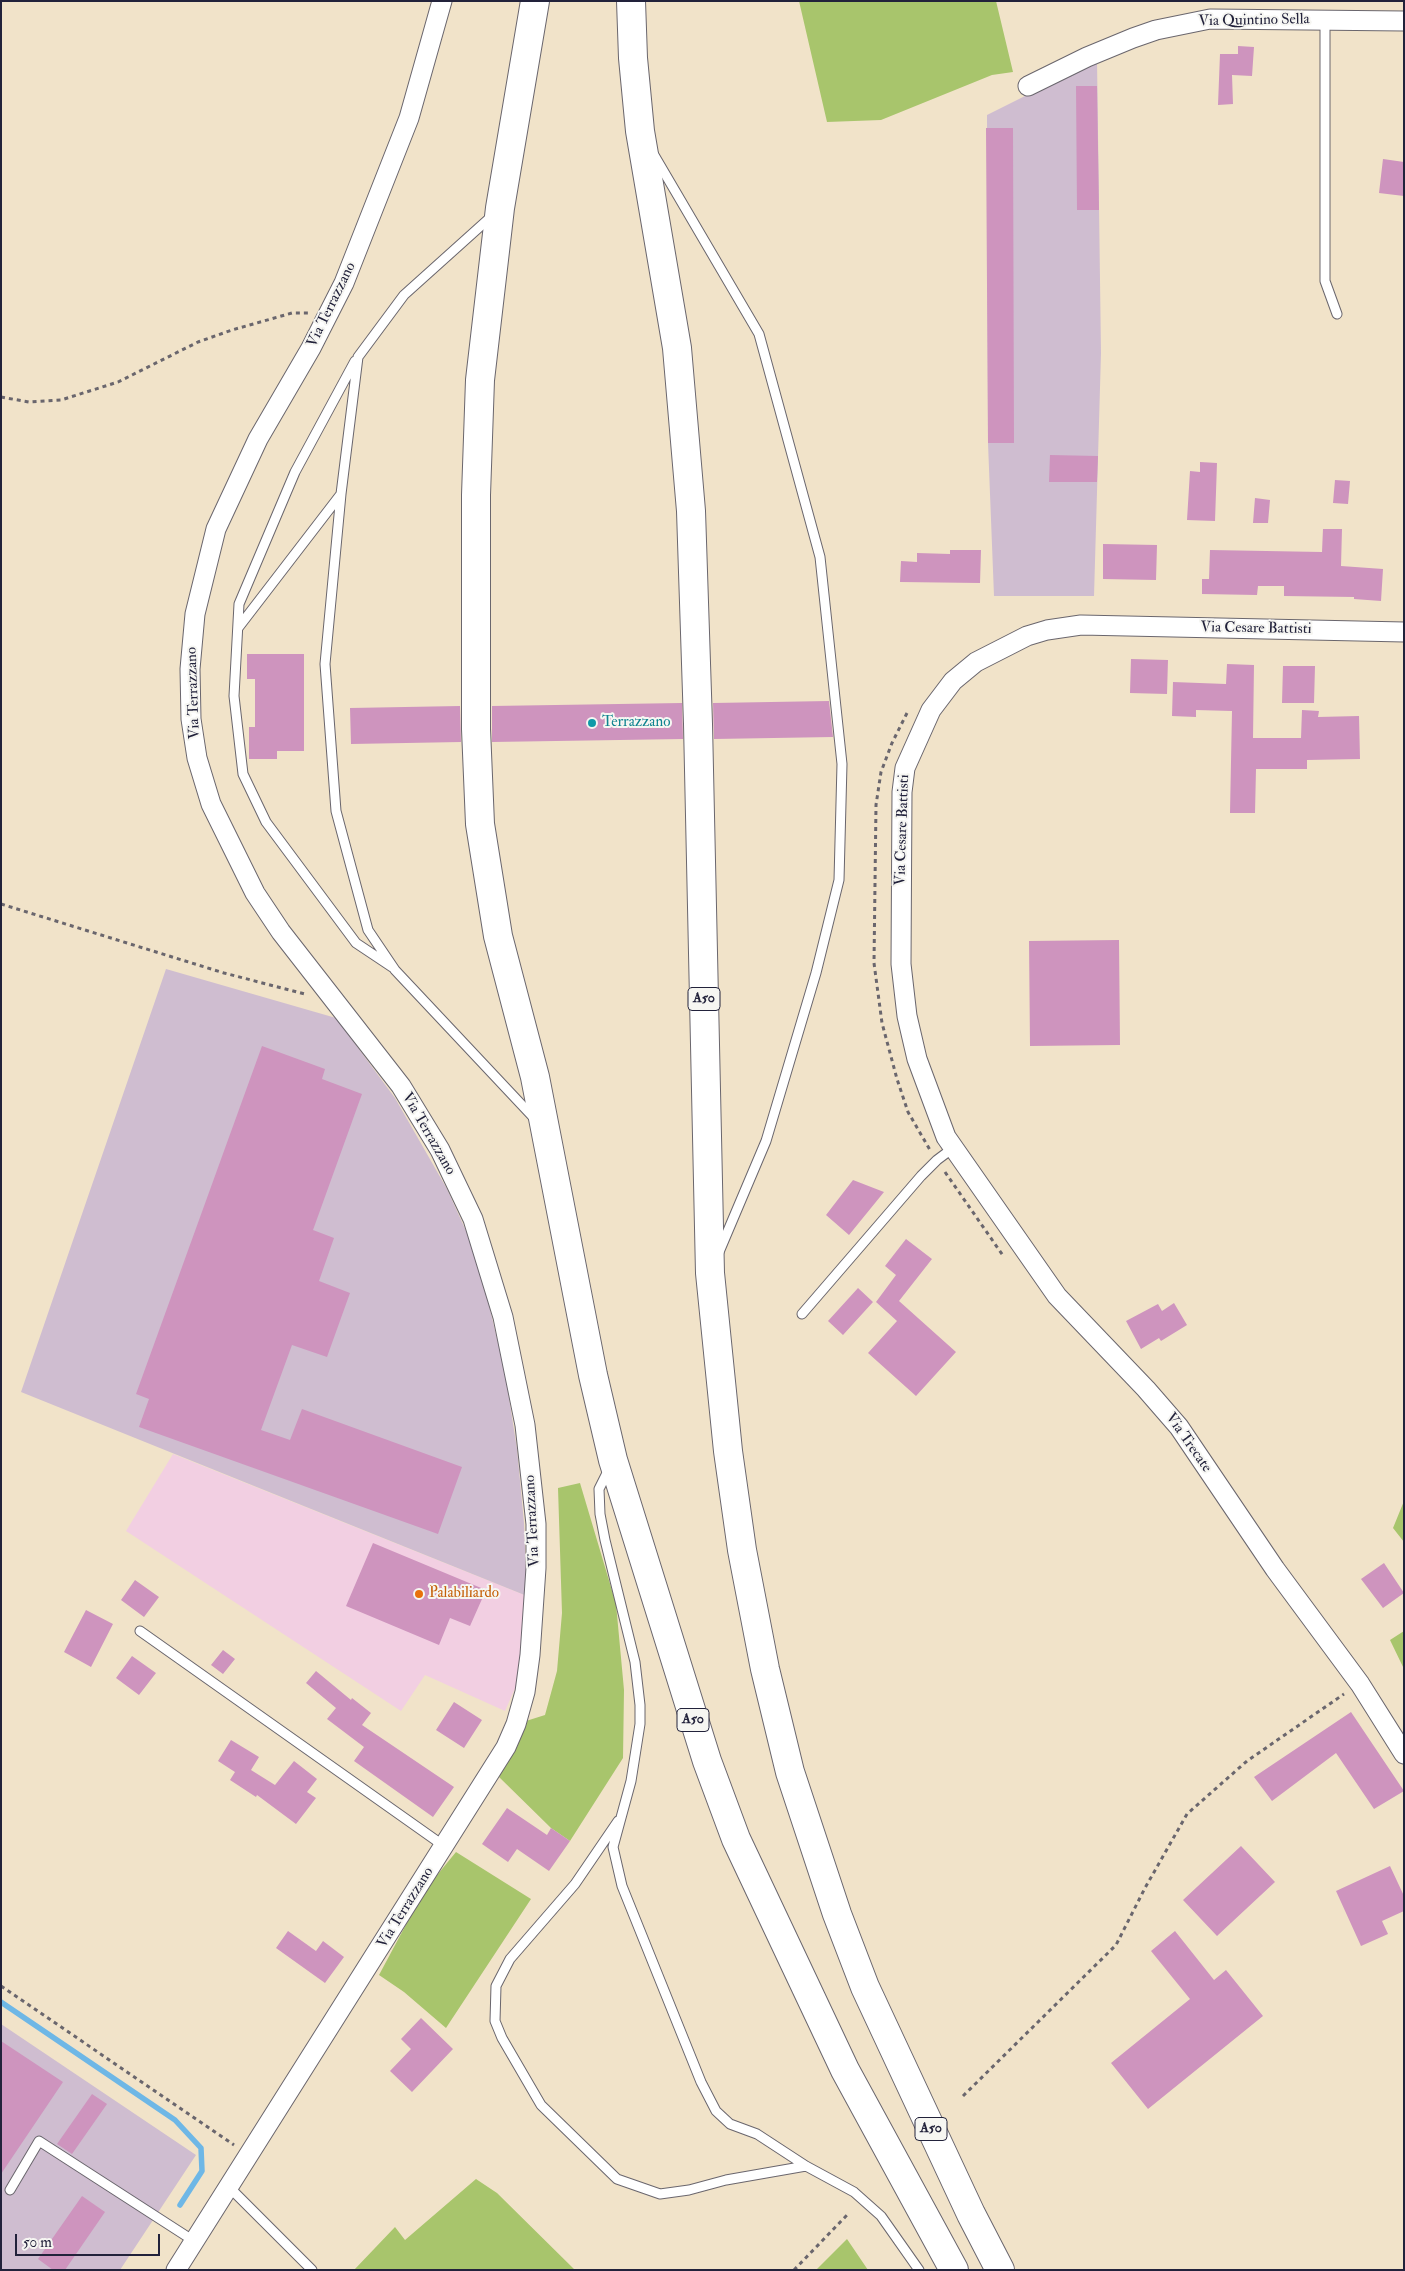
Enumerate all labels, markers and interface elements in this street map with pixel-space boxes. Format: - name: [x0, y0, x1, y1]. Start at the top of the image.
- street label: Via Quintino Sella: [1198, 11, 1310, 31]
- street label: Via Terrazzano: [304, 260, 360, 350]
- street label: Via Cesare Battisti: [1200, 619, 1312, 639]
- street label: Via Terrazzano: [183, 647, 205, 739]
- place label: Terrazzano: [602, 714, 670, 732]
- marker: Terrazzano: [586, 717, 598, 729]
- street label: Via Cesare Battisti: [892, 774, 914, 886]
- road number: A50: [688, 988, 720, 1011]
- street label: Via Terrazzano: [397, 1090, 459, 1178]
- street label: Via Trecate: [1161, 1410, 1215, 1476]
- street label: Via Terrazzano: [522, 1474, 544, 1568]
- place label: Palabiliardo: [429, 1585, 499, 1603]
- marker: Palabiliardo: [413, 1588, 425, 1600]
- road number: A50: [677, 1708, 709, 1732]
- street label: Via Terrazzano: [374, 1864, 438, 1952]
- road number: A50: [915, 2118, 947, 2140]
- scale bar: [18, 2224, 162, 2256]
- text: 50 m: [23, 2233, 52, 2252]

